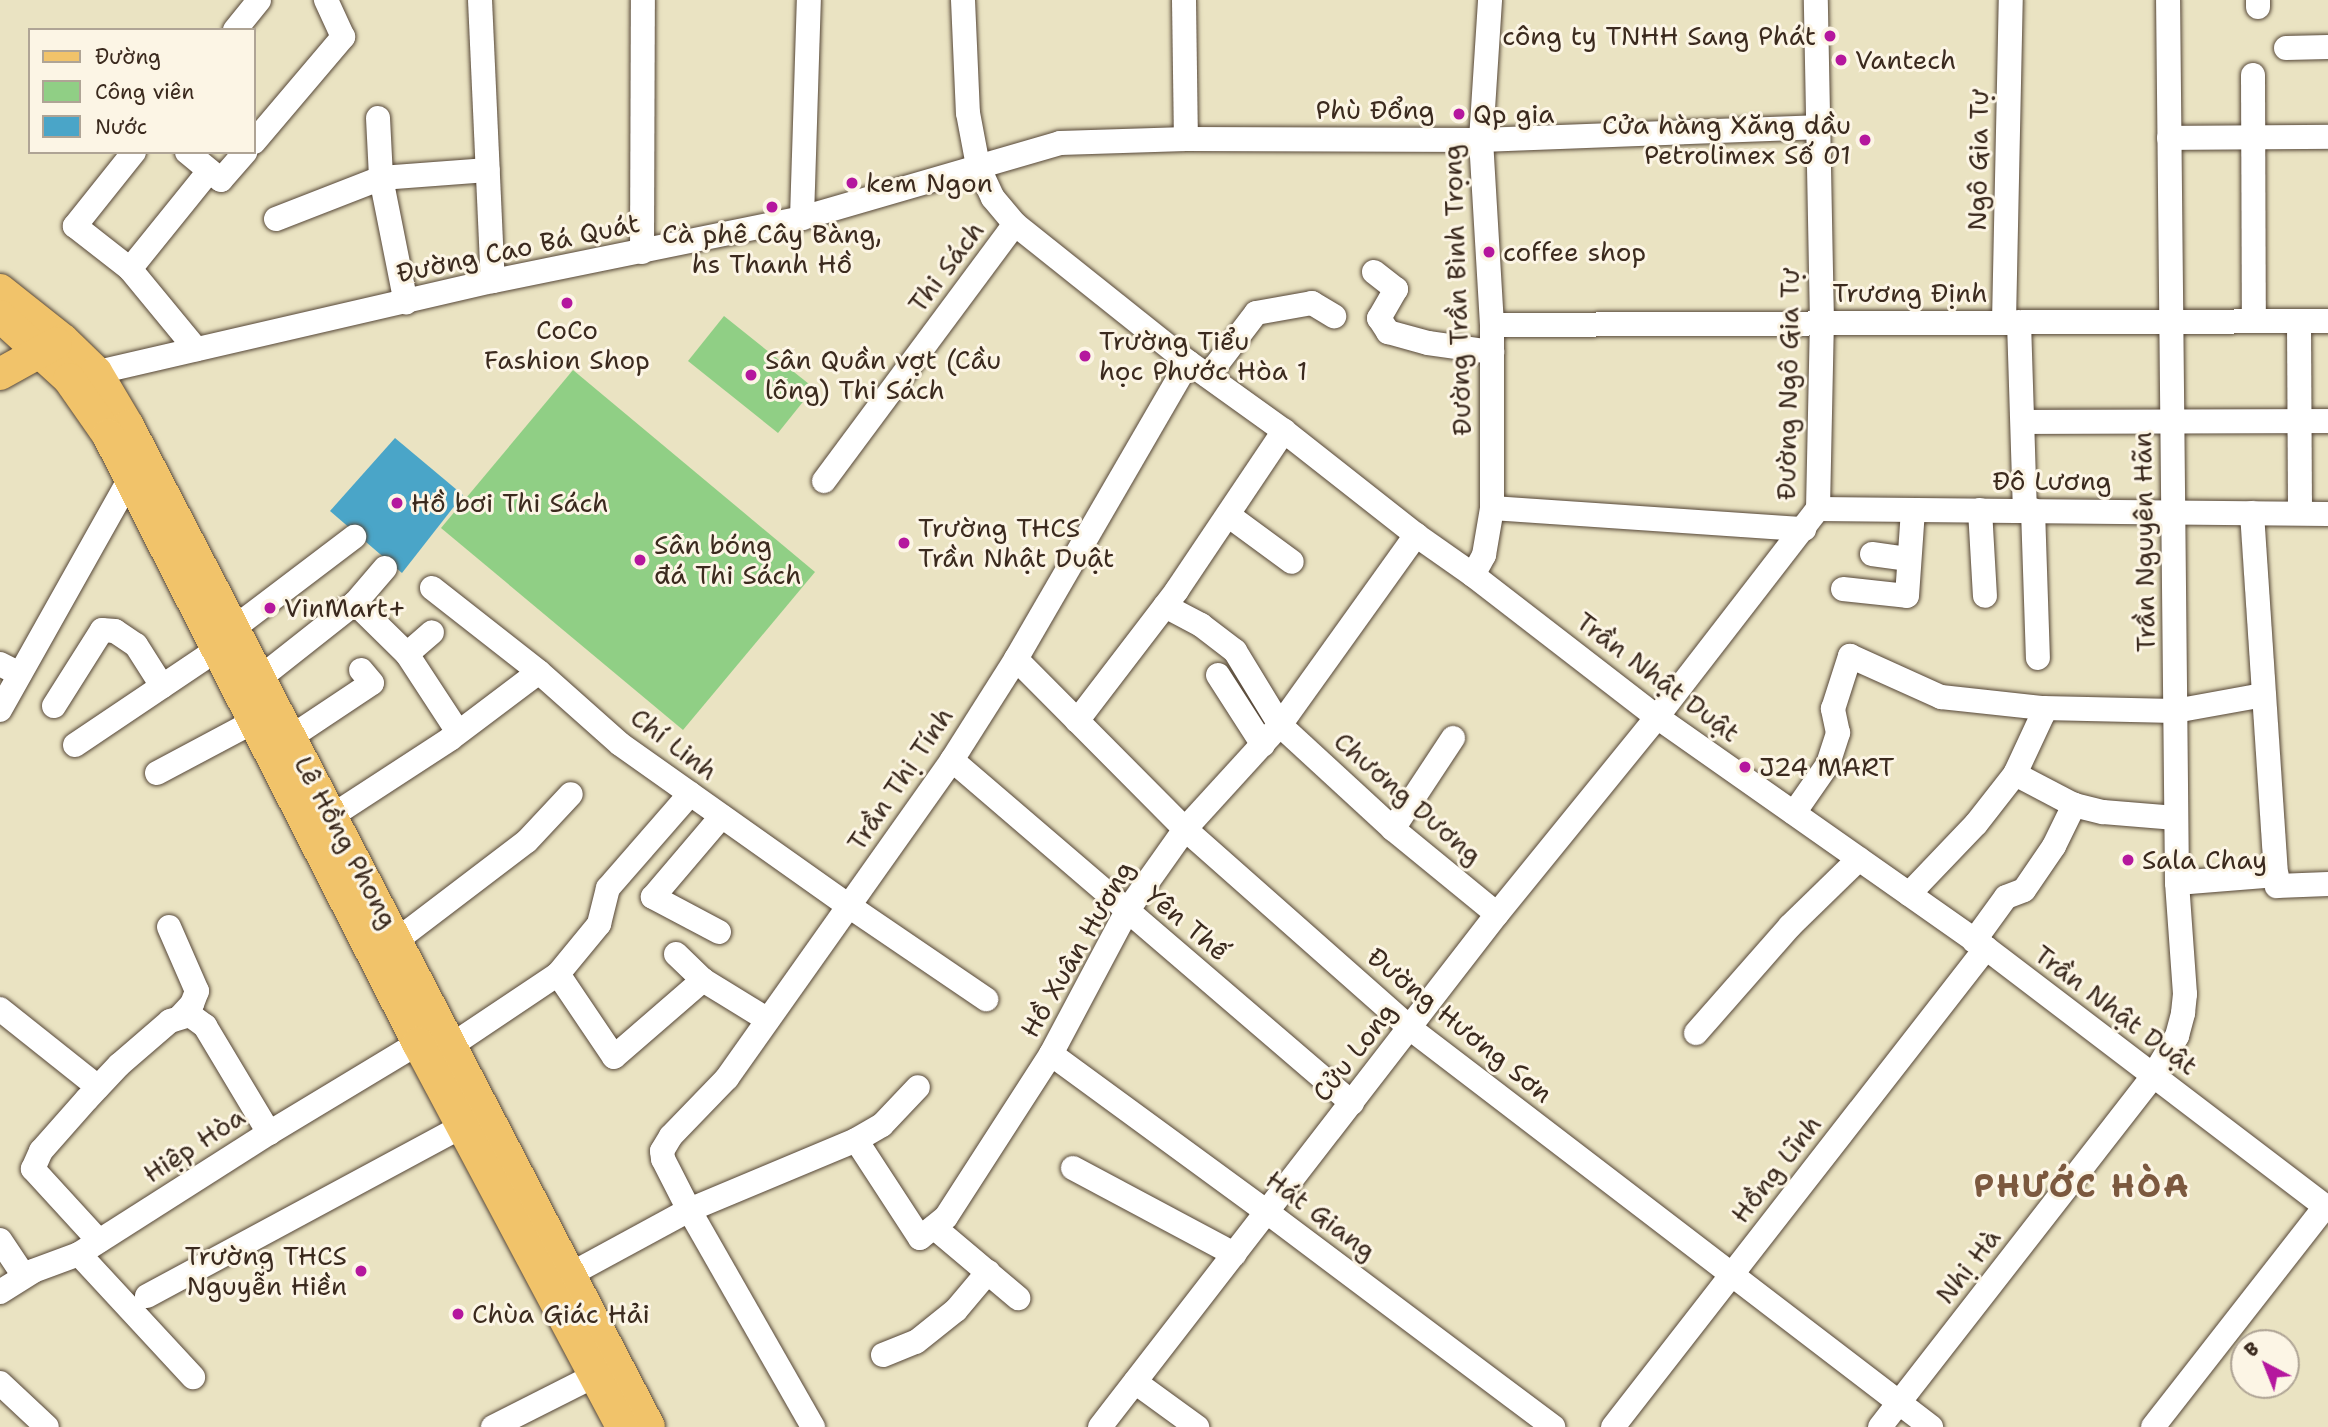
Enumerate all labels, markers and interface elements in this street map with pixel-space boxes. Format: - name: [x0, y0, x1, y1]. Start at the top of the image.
- place label: công ty TNHH Sang Phát: [1502, 20, 1816, 52]
- legend: [28, 28, 256, 154]
- marker: công ty TNHH Sang Phát: [1822, 28, 1838, 44]
- text: Đường: [95, 43, 161, 71]
- place label: Vantech: [1855, 44, 1956, 76]
- marker: Vantech: [1833, 52, 1849, 68]
- text: Công viên: [95, 78, 194, 106]
- street label: Ngô Gia Tự: [1961, 89, 1995, 231]
- street label: Phù Đổng: [1316, 94, 1434, 126]
- place label: Qp gia: [1473, 98, 1554, 130]
- marker: Qp gia: [1451, 106, 1467, 122]
- place label: Cửa hàng Xăng dầu Petrolimex Số 01: [1602, 109, 1851, 170]
- text: Nước: [95, 113, 147, 141]
- marker: Cửa hàng Xăng dầu Petrolimex Số 01: [1857, 132, 1873, 148]
- street label: Đường Trần Bình Trọng: [1436, 144, 1478, 436]
- place label: kem Ngon: [866, 167, 993, 199]
- marker: kem Ngon: [844, 175, 860, 191]
- marker: Cà phê Cây Bàng, hs Thanh Hồ: [764, 199, 780, 215]
- street label: Đường Cao Bá Quát: [394, 207, 642, 289]
- street label: Thi Sách: [902, 215, 990, 319]
- place label: Cà phê Cây Bàng, hs Thanh Hồ: [662, 218, 882, 280]
- place label: coffee shop: [1503, 236, 1646, 268]
- marker: coffee shop: [1481, 244, 1497, 260]
- street label: Đường Ngô Gia Tự: [1770, 268, 1806, 500]
- street label: Trương Định: [1833, 277, 1987, 309]
- marker: CoCo Fashion Shop: [559, 295, 575, 311]
- place label: CoCo Fashion Shop: [484, 314, 650, 376]
- place label: Trường Tiểu học Phước Hòa 1: [1099, 325, 1308, 386]
- place label: Sân Quần vợt (Cầu lông) Thi Sách: [765, 344, 1001, 406]
- marker: Trường Tiểu học Phước Hòa 1: [1077, 348, 1093, 364]
- marker: Sân Quần vợt (Cầu lông) Thi Sách: [743, 367, 759, 383]
- street label: Trần Nguyên Hãn: [2126, 432, 2162, 652]
- street label: Đô Lương: [1992, 465, 2112, 497]
- place label: Hồ bơi Thi Sách: [411, 487, 609, 519]
- marker: Hồ bơi Thi Sách: [389, 495, 405, 511]
- place label: Trường THCS Trần Nhật Duật: [918, 512, 1114, 574]
- place label: Sân bóng đá Thi Sách: [654, 529, 801, 590]
- marker: Trường THCS Trần Nhật Duật: [896, 535, 912, 551]
- marker: Sân bóng đá Thi Sách: [632, 552, 648, 568]
- place label: VinMart+: [284, 592, 406, 624]
- marker: VinMart+: [262, 600, 278, 616]
- street label: Trần Nhật Duật: [1570, 605, 1746, 749]
- street label: Chí Linh: [625, 701, 723, 787]
- street label: Trần Thị Tính: [841, 701, 959, 857]
- street label: Chương Dương: [1328, 725, 1488, 871]
- street label: Lê Hồng Phong: [288, 751, 404, 933]
- place label: J24 MART: [1759, 751, 1894, 783]
- marker: J24 MART: [1737, 759, 1753, 775]
- place label: Sala Chay: [2142, 844, 2267, 876]
- marker: Sala Chay: [2120, 852, 2136, 868]
- street label: Hồ Xuân Hương: [1014, 855, 1140, 1043]
- street label: Yên Thế: [1139, 879, 1235, 967]
- street label: Trần Nhật Duật: [2028, 938, 2204, 1082]
- street label: Đường Hương Sơn: [1361, 941, 1559, 1109]
- street label: Cửu Long: [1306, 996, 1402, 1108]
- street label: Hiệp Hòa: [137, 1101, 251, 1189]
- street label: Hồng Lĩnh: [1724, 1109, 1828, 1229]
- street label: Hát Giang: [1260, 1164, 1382, 1266]
- district label: PHƯỚC HÒA: [1975, 1166, 2189, 1206]
- street label: Nhị Hà: [1929, 1222, 2007, 1310]
- place label: Trường THCS Nguyễn Hiền: [185, 1240, 347, 1302]
- marker: Trường THCS Nguyễn Hiền: [353, 1263, 369, 1279]
- place label: Chùa Giác Hải: [472, 1298, 650, 1330]
- marker: Chùa Giác Hải: [450, 1306, 466, 1322]
- north arrow: [2230, 1329, 2300, 1399]
- text: B: [2239, 1336, 2265, 1363]

